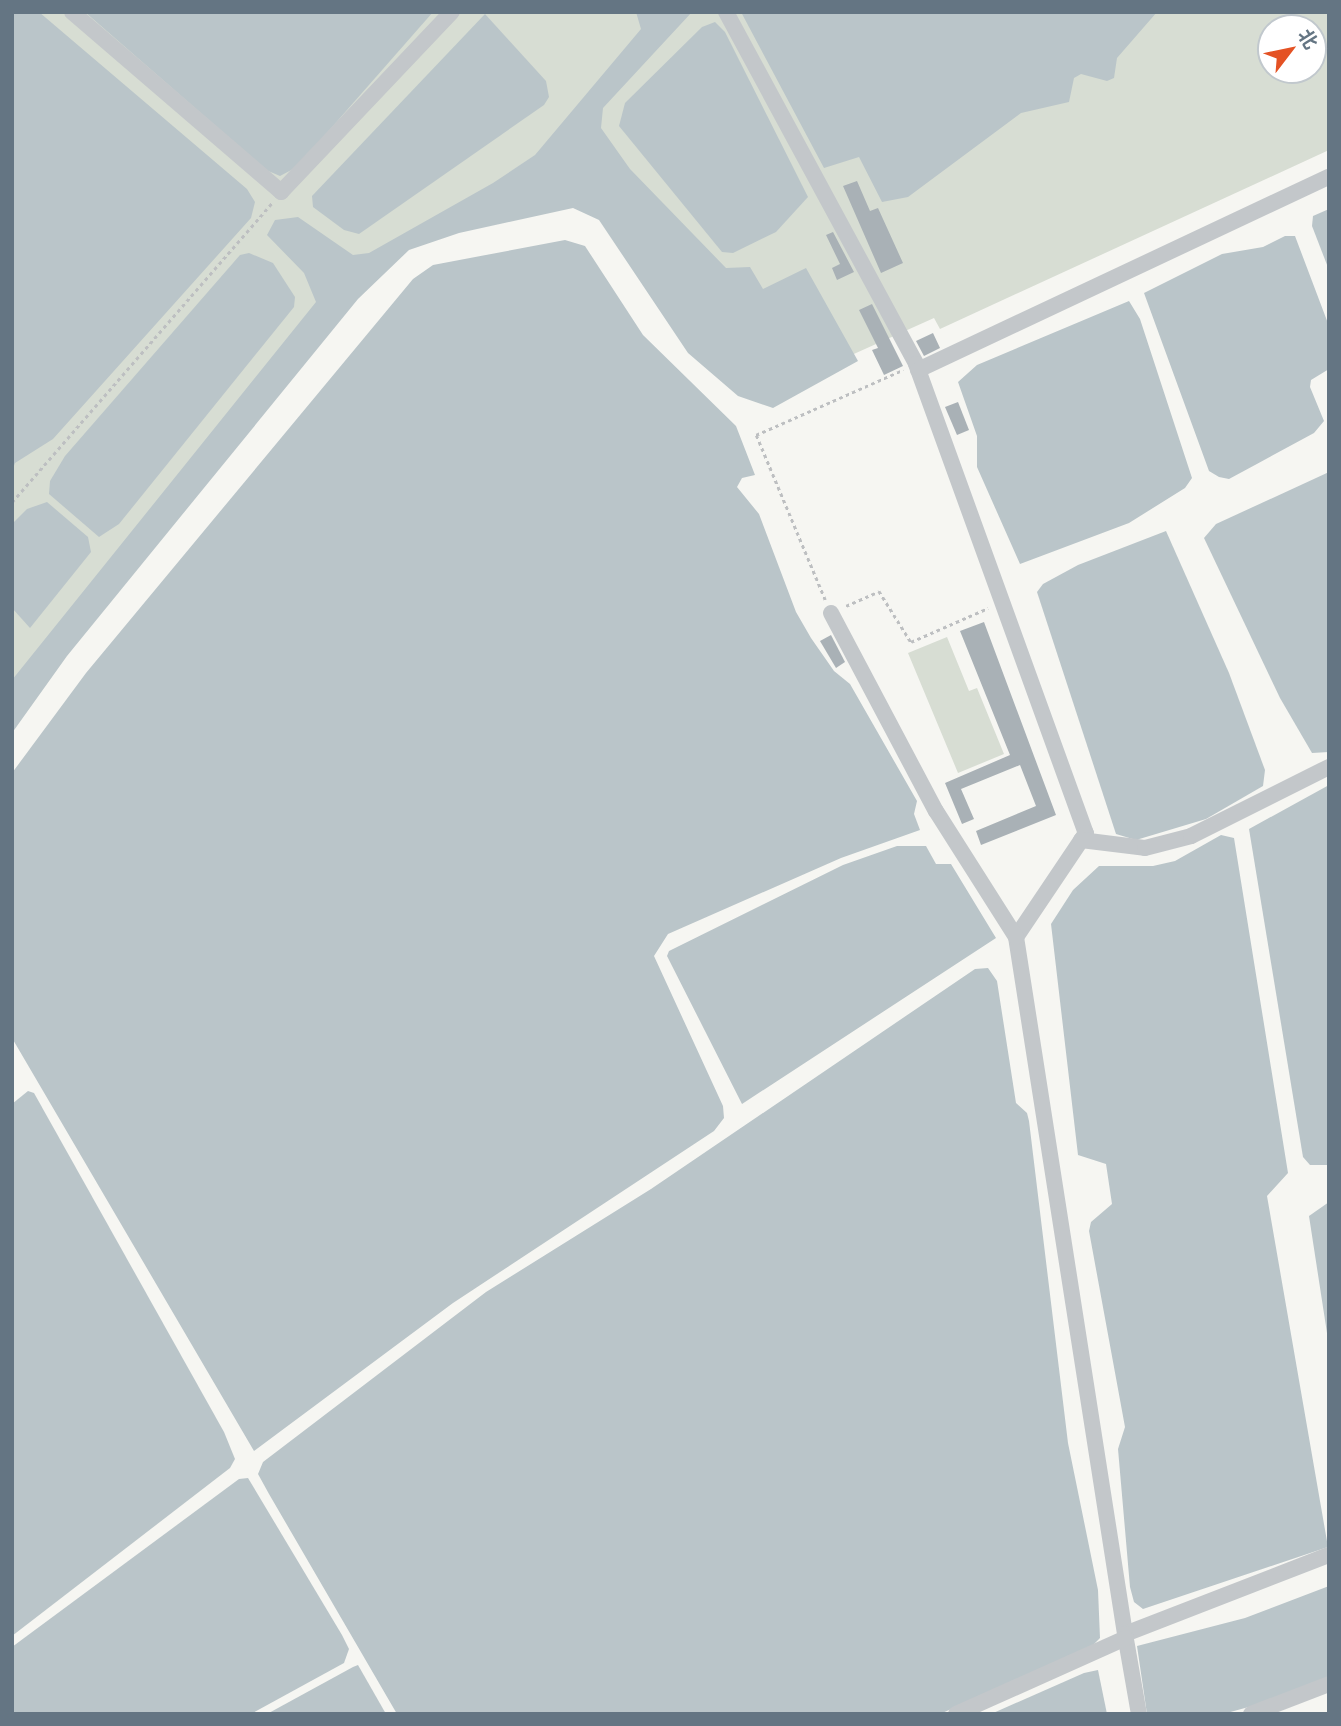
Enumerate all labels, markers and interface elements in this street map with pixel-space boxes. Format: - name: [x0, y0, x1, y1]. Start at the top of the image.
- north arrow: [1257, 14, 1327, 84]
- text: 北: [1291, 23, 1326, 54]

